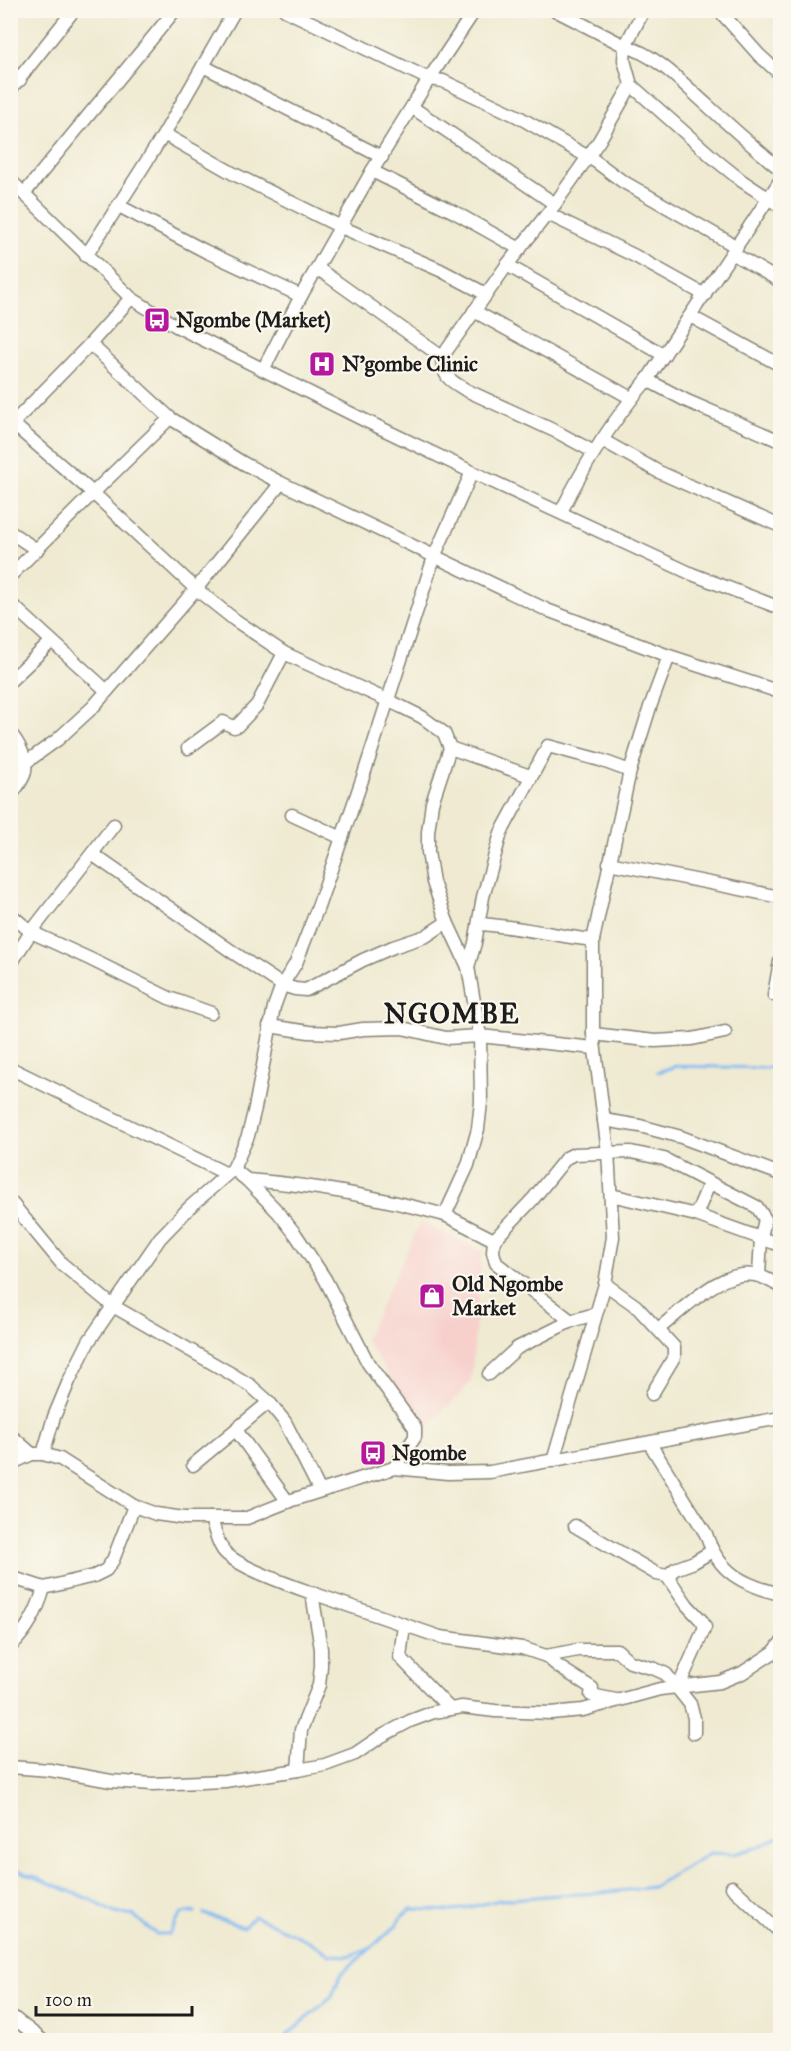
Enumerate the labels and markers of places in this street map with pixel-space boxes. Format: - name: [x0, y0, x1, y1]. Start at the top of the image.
- bus stop icon: Ngombe (Market): [142, 305, 172, 335]
- place label: Ngombe (Market): [176, 307, 331, 333]
- hospital icon: N'gombe Clinic: [307, 349, 337, 379]
- place label: N'gombe Clinic: [342, 351, 478, 377]
- place label: Old Ngombe Market: [452, 1271, 563, 1321]
- shop icon: Old Ngombe Market: [417, 1281, 447, 1311]
- bus stop icon: Ngombe: [358, 1438, 388, 1468]
- place label: Ngombe: [392, 1440, 467, 1466]

